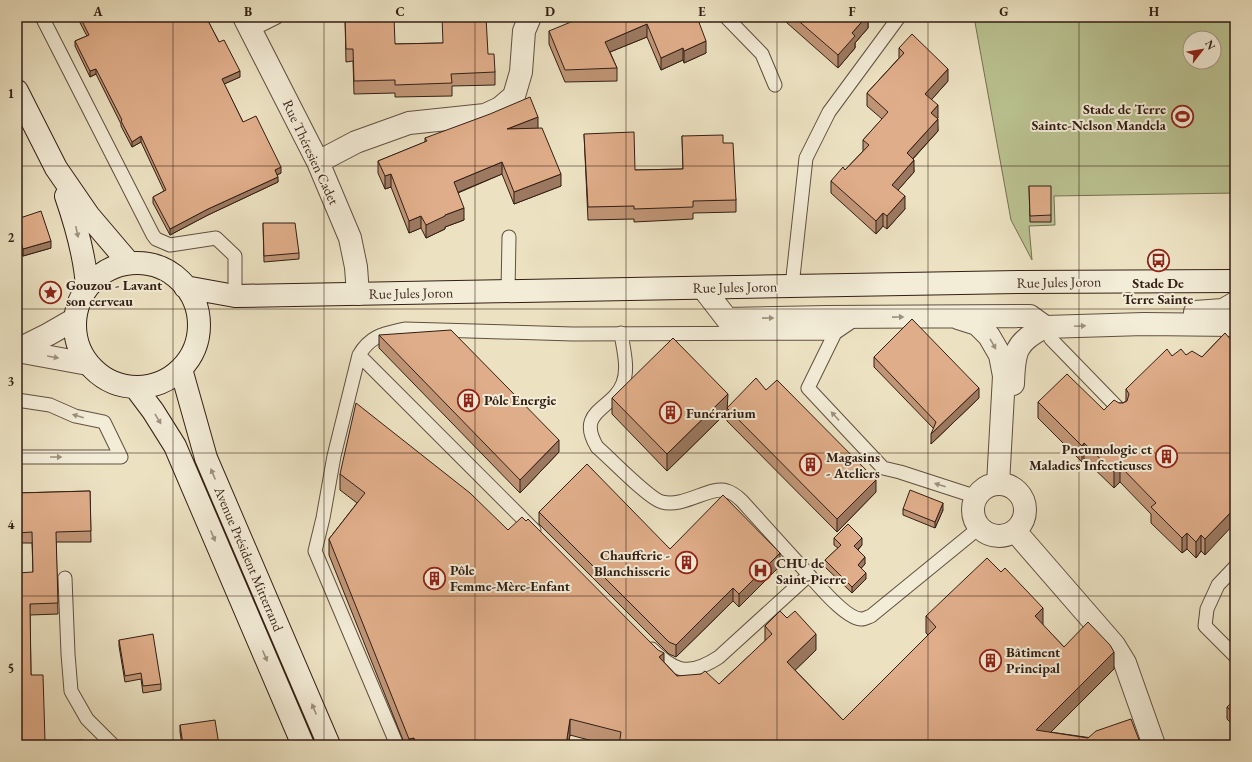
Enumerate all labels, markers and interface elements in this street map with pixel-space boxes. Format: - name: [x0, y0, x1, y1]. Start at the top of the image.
- text: A: [92, 3, 103, 20]
- text: B: [244, 3, 252, 20]
- text: C: [395, 3, 405, 20]
- text: D: [545, 3, 555, 20]
- text: E: [698, 3, 706, 20]
- text: F: [848, 3, 856, 20]
- text: G: [999, 3, 1009, 20]
- text: H: [1149, 3, 1160, 20]
- north arrow: [1182, 30, 1222, 70]
- text: N: [1202, 37, 1219, 52]
- text: 1: [8, 85, 15, 102]
- street label: Rue Théresien Cadet: [279, 97, 343, 208]
- place label: Stade de Terre Sainte-Nelson Mandela: [1031, 100, 1167, 134]
- sports icon: Stade de Terre Sainte-Nelson Mandela: [1169, 104, 1195, 130]
- one-way arrow: [74, 226, 80, 238]
- text: 2: [8, 229, 15, 246]
- bus stop icon: Stade De Terre Sainte: [1145, 248, 1171, 274]
- street label: Rue Jules Joron: [1017, 272, 1102, 292]
- place label: Stade De Terre Sainte: [1123, 274, 1194, 308]
- place label: Gouzou - Lavant son cerveau: [66, 276, 163, 310]
- street label: Rue Jules Joron: [693, 277, 778, 297]
- place icon: Gouzou - Lavant son cerveau: [37, 280, 63, 306]
- street label: Rue Jules Joron: [369, 283, 454, 303]
- one-way arrow: [892, 313, 904, 320]
- one-way arrow: [762, 315, 774, 322]
- one-way arrow: [1074, 323, 1087, 329]
- one-way arrow: [990, 338, 997, 350]
- one-way arrow: [46, 355, 59, 361]
- text: 3: [8, 373, 15, 390]
- building icon: Pôle Energie: [456, 387, 482, 413]
- place label: Pôle Energie: [484, 391, 557, 409]
- building icon: Funérarium: [657, 400, 683, 426]
- place label: Funérarium: [686, 404, 756, 422]
- one-way arrow: [830, 411, 839, 421]
- one-way arrow: [71, 413, 83, 419]
- one-way arrow: [154, 414, 162, 424]
- place label: Pneumologie et Maladies Infectieuses: [1029, 440, 1153, 474]
- building icon: Pneumologie et Maladies Infectieuses: [1154, 444, 1180, 470]
- place label: Magasins - Ateliers: [826, 448, 880, 482]
- building icon: Magasins - Ateliers: [797, 452, 823, 478]
- one-way arrow: [50, 454, 63, 460]
- one-way arrow: [210, 468, 216, 479]
- one-way arrow: [933, 482, 945, 488]
- street label: Avenue Président Mitterrand: [210, 483, 288, 635]
- text: 4: [8, 516, 15, 533]
- one-way arrow: [211, 531, 217, 543]
- place label: Chaufferie - Blanchisserie: [594, 546, 671, 580]
- building icon: Chaufferie - Blanchisserie: [673, 550, 699, 576]
- place label: CHU de Saint-Pierre: [776, 554, 846, 588]
- hospital icon: CHU de Saint-Pierre: [747, 558, 773, 584]
- place label: Pôle Femme-Mère-Enfant: [450, 561, 571, 595]
- building icon: Pôle Femme-Mère-Enfant: [421, 565, 447, 591]
- place label: Bâtiment Principal: [1006, 643, 1061, 677]
- building icon: Bâtiment Principal: [977, 647, 1003, 673]
- one-way arrow: [262, 650, 268, 661]
- text: 5: [8, 660, 14, 677]
- one-way arrow: [310, 703, 316, 715]

